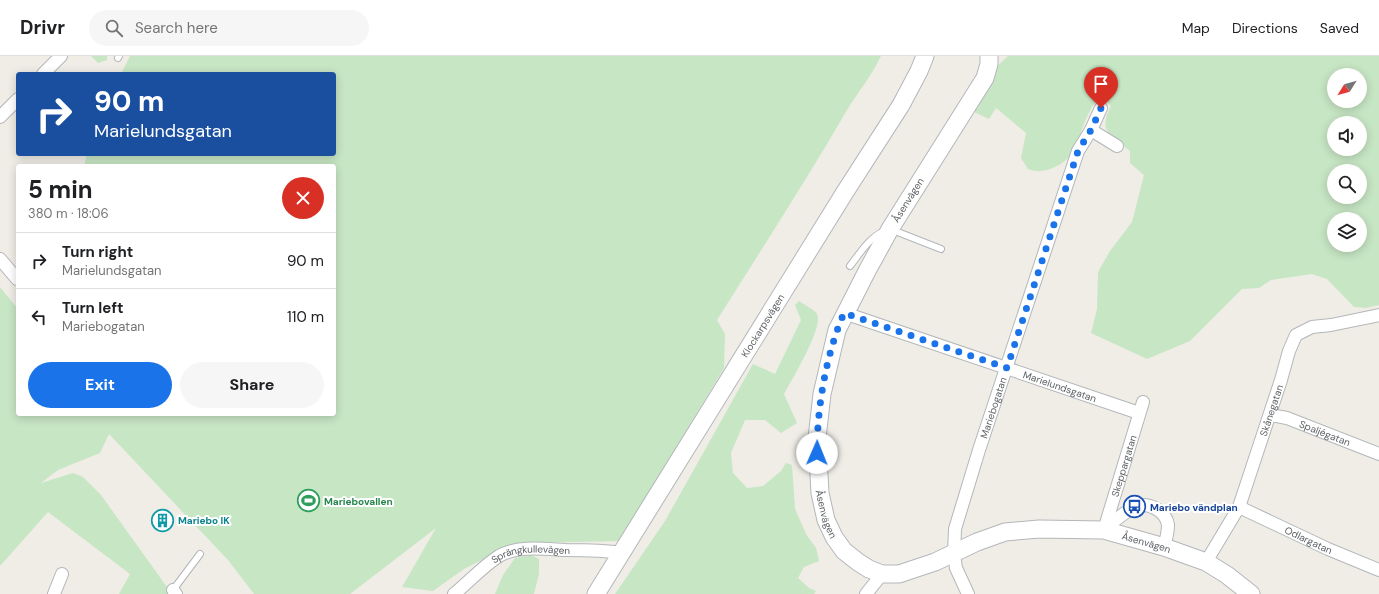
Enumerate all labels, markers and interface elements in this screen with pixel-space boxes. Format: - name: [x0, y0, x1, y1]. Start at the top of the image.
- search box: [89, 10, 369, 46]
- text: Drivr: [20, 15, 65, 40]
- icon: search: [103, 17, 125, 39]
- text: Search here: [135, 18, 218, 38]
- text: Map: [1182, 19, 1210, 37]
- text: Directions: [1232, 19, 1298, 37]
- text: Saved: [1320, 19, 1359, 37]
- pin: [1084, 67, 1118, 108]
- north arrow: [1327, 68, 1367, 108]
- map controls: [1327, 68, 1367, 252]
- icon: arrive: [1090, 73, 1112, 95]
- text: 90 m: [94, 83, 164, 120]
- icon: right: [28, 88, 80, 140]
- button: sound: [1327, 116, 1367, 156]
- text: Marielundsgatan: [94, 119, 232, 143]
- button: search: [1327, 164, 1367, 204]
- text: 5 min: [28, 174, 93, 205]
- street label: Åsenvägen: [889, 175, 927, 225]
- button: close: [282, 177, 324, 219]
- text: 380 m · 18:06: [28, 205, 109, 222]
- button: layers: [1327, 212, 1367, 252]
- text: Turn right: [62, 242, 133, 262]
- icon: right: [28, 250, 50, 272]
- text: 90 m: [287, 251, 324, 271]
- text: Marielundsgatan: [62, 262, 162, 279]
- street label: Klockarpsvägen: [738, 291, 787, 359]
- text: Turn left: [62, 298, 123, 318]
- icon: left: [28, 306, 50, 328]
- text: 110 m: [287, 307, 324, 327]
- text: Mariebogatan: [62, 318, 145, 335]
- button: Exit: [28, 362, 172, 408]
- button: Share: [180, 362, 324, 408]
- street label: Marielundsgatan: [1022, 368, 1099, 405]
- street label: Mariebogatan: [977, 375, 1009, 440]
- street label: Skånegatan: [1256, 383, 1286, 438]
- street label: Spaljégatan: [1297, 417, 1353, 449]
- position arrow: [796, 432, 838, 474]
- street label: Skeppargatan: [1108, 433, 1139, 498]
- sports icon: Mariebovallen: [296, 488, 322, 514]
- street label: Åsenvägen: [813, 488, 840, 541]
- bus stop icon: Mariebo vändplan: [1122, 494, 1148, 520]
- place label: Mariebovallen: [324, 495, 393, 508]
- place label: Mariebo vändplan: [1150, 501, 1238, 514]
- building icon: Mariebo IK: [150, 507, 176, 533]
- place label: Mariebo IK: [178, 514, 230, 527]
- street label: Odlargatan: [1283, 523, 1335, 557]
- street label: Åsenvägen: [1120, 529, 1173, 556]
- street label: Sprängkullevägen: [488, 542, 570, 566]

